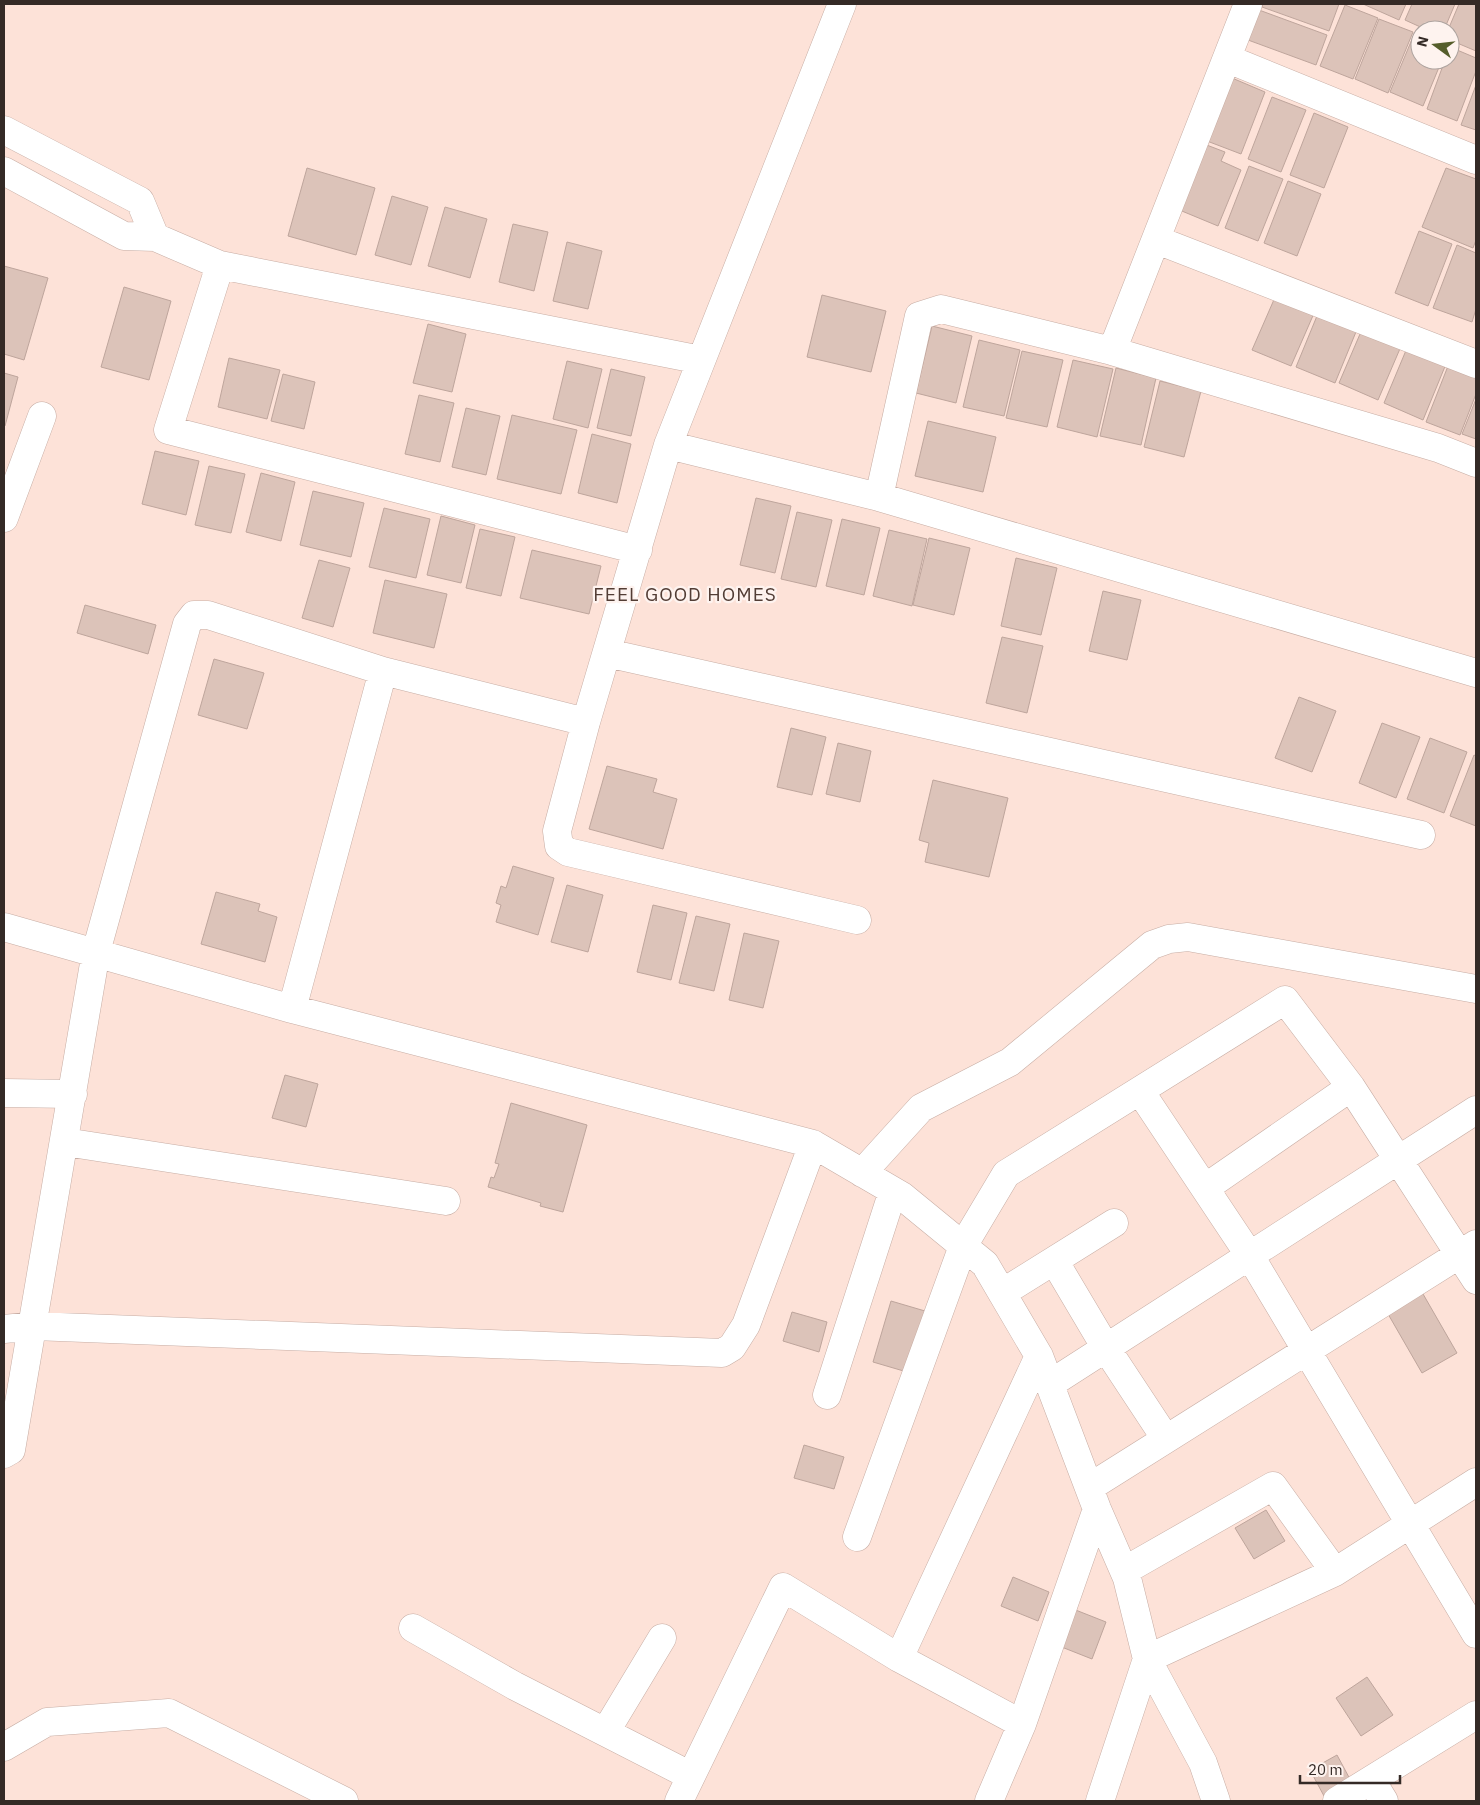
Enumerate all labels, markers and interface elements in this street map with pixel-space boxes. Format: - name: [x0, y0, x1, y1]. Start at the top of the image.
- north arrow: [1410, 20, 1460, 70]
- text: N: [1412, 34, 1432, 49]
- district label: FEEL GOOD HOMES: [593, 582, 777, 606]
- scale bar: [1300, 1752, 1400, 1784]
- text: 20 m: [1308, 1760, 1343, 1779]

